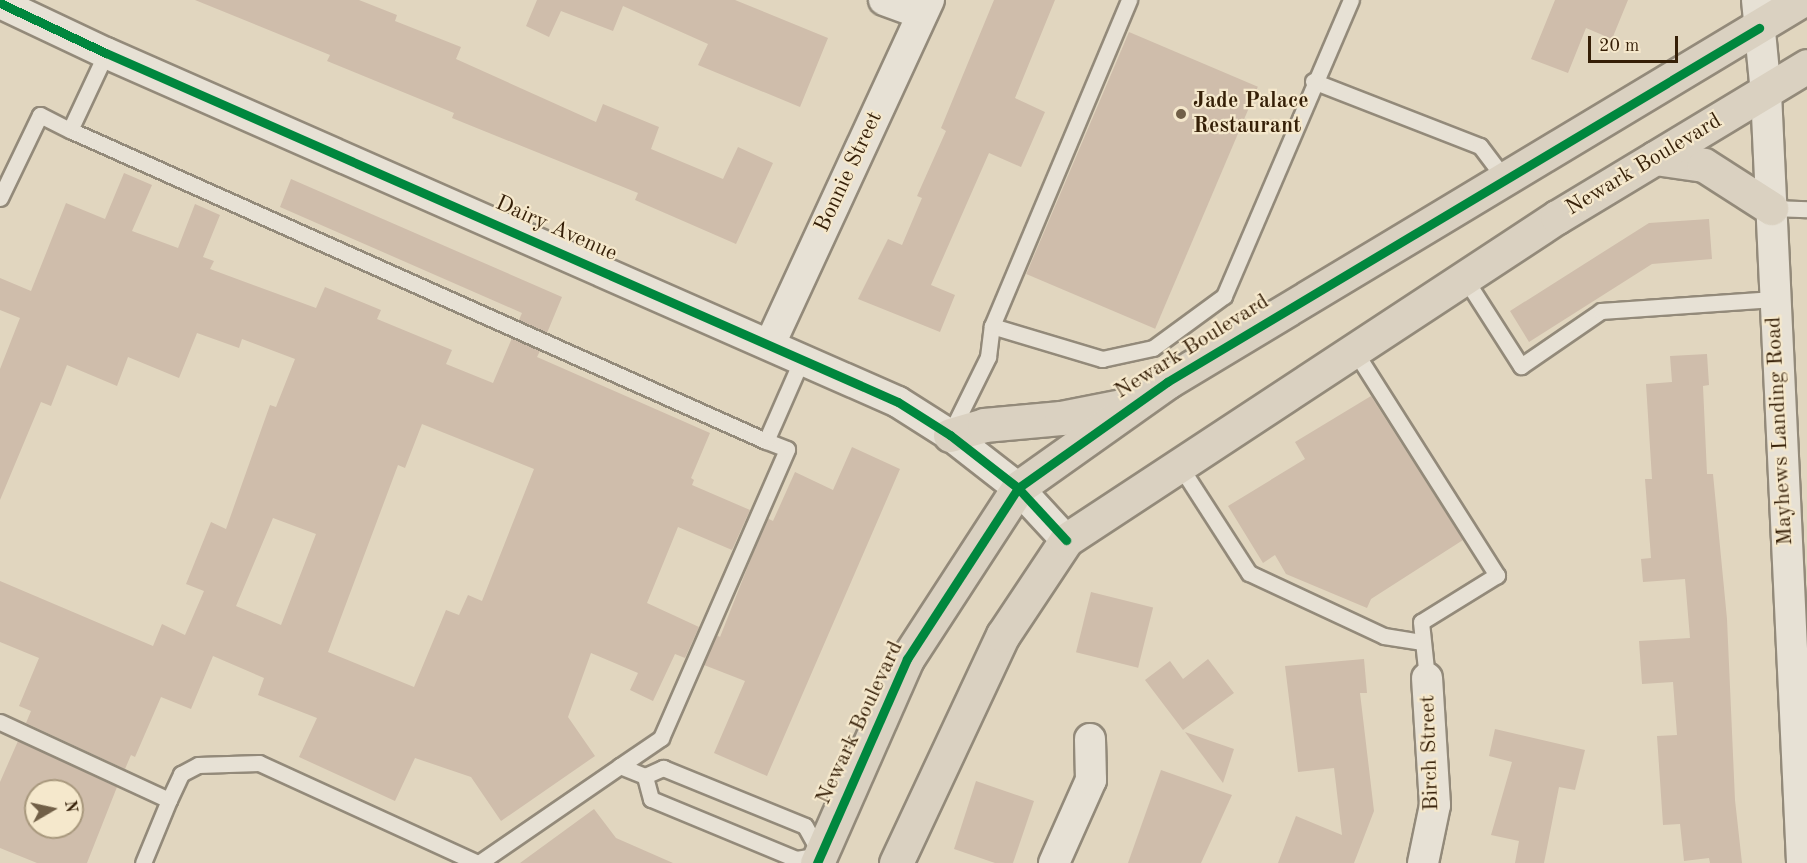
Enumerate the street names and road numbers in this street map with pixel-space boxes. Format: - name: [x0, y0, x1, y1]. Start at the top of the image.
- street label: Bonnie Street: [809, 107, 889, 237]
- street label: Newark Boulevard: [1561, 108, 1727, 222]
- street label: Dairy Avenue: [491, 190, 621, 268]
- street label: Newark Boulevard: [1110, 289, 1274, 405]
- street label: Mayhews Landing Road: [1761, 316, 1799, 546]
- street label: Newark Boulevard: [811, 637, 909, 809]
- street label: Birch Street: [1415, 694, 1445, 812]

